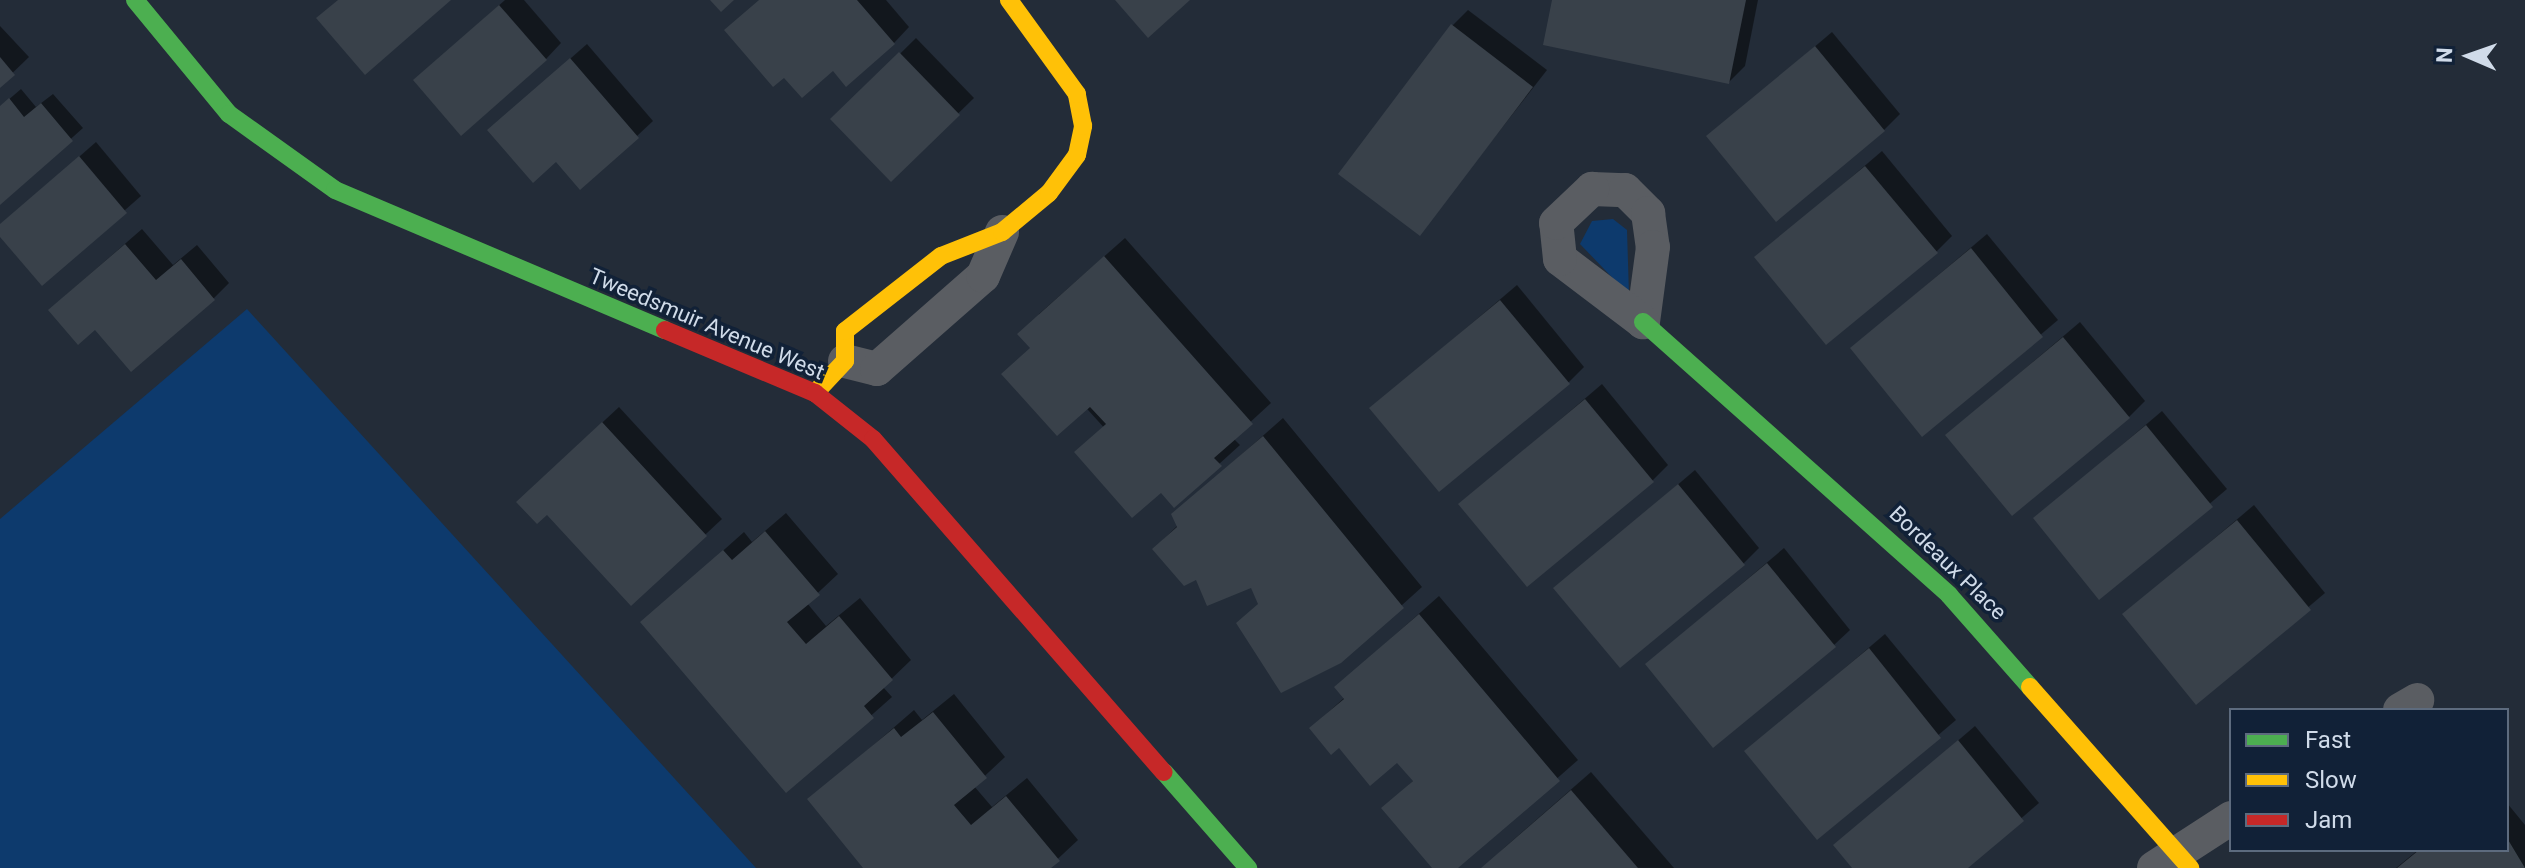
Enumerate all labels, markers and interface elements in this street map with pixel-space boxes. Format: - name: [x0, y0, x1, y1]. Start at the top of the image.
- north arrow: [2429, 16, 2509, 96]
- text: N: [2432, 47, 2457, 63]
- street label: Tweedsmuir Avenue West: [586, 262, 828, 386]
- street label: Bordeaux Place: [1884, 501, 2012, 625]
- legend: [2229, 708, 2509, 852]
- text: Fast: [2305, 726, 2351, 754]
- text: Slow: [2305, 766, 2357, 794]
- text: Jam: [2305, 806, 2352, 834]

